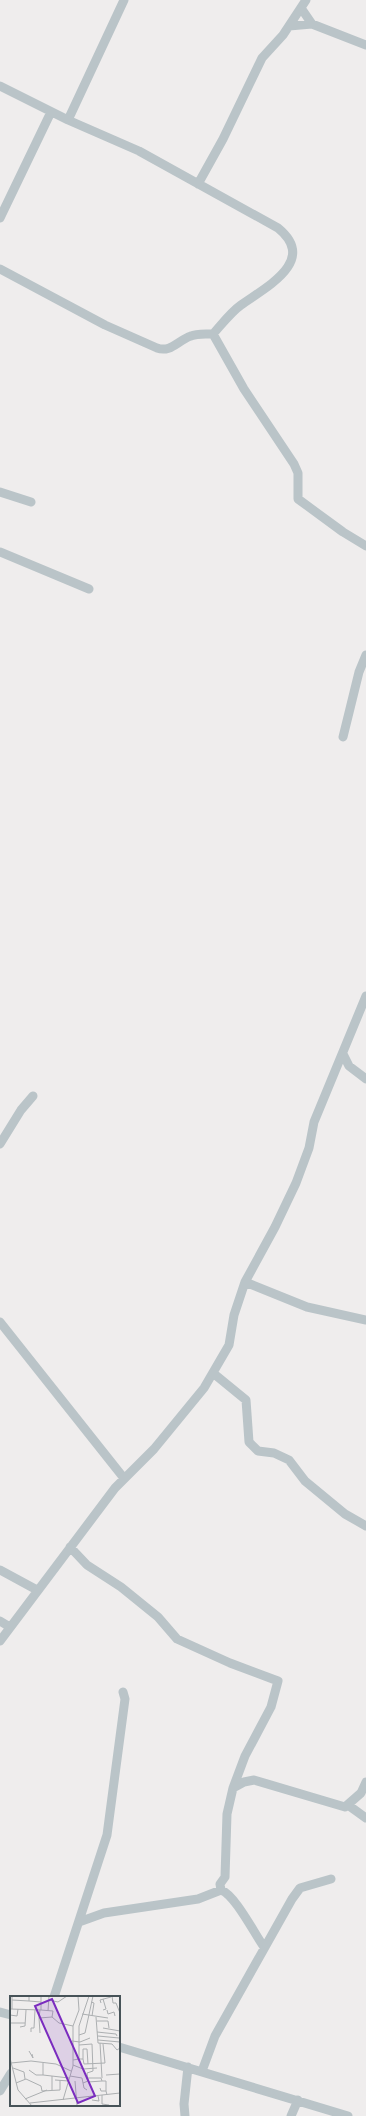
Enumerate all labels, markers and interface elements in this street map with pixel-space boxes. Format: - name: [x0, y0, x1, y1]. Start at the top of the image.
- inset map: [10, 1996, 120, 2106]

